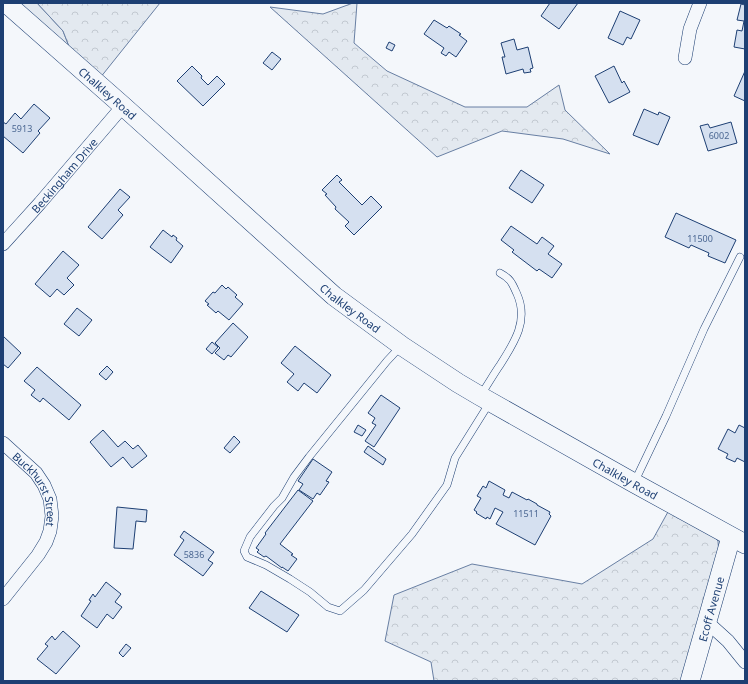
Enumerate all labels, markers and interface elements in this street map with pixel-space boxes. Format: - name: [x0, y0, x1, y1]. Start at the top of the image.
- street label: Chalkley Road: [76, 63, 140, 123]
- house number: 5913: [12, 122, 32, 135]
- house number: 6002: [709, 129, 729, 142]
- street label: Beckingham Drive: [27, 134, 100, 216]
- house number: 11500: [687, 232, 713, 245]
- street label: Chalkley Road: [317, 280, 384, 335]
- street label: Buckhurst Street: [10, 448, 60, 528]
- street label: Chalkley Road: [590, 454, 661, 502]
- house number: 11511: [513, 507, 539, 520]
- house number: 5836: [184, 548, 204, 561]
- street label: Ecoff Avenue: [694, 574, 727, 643]

